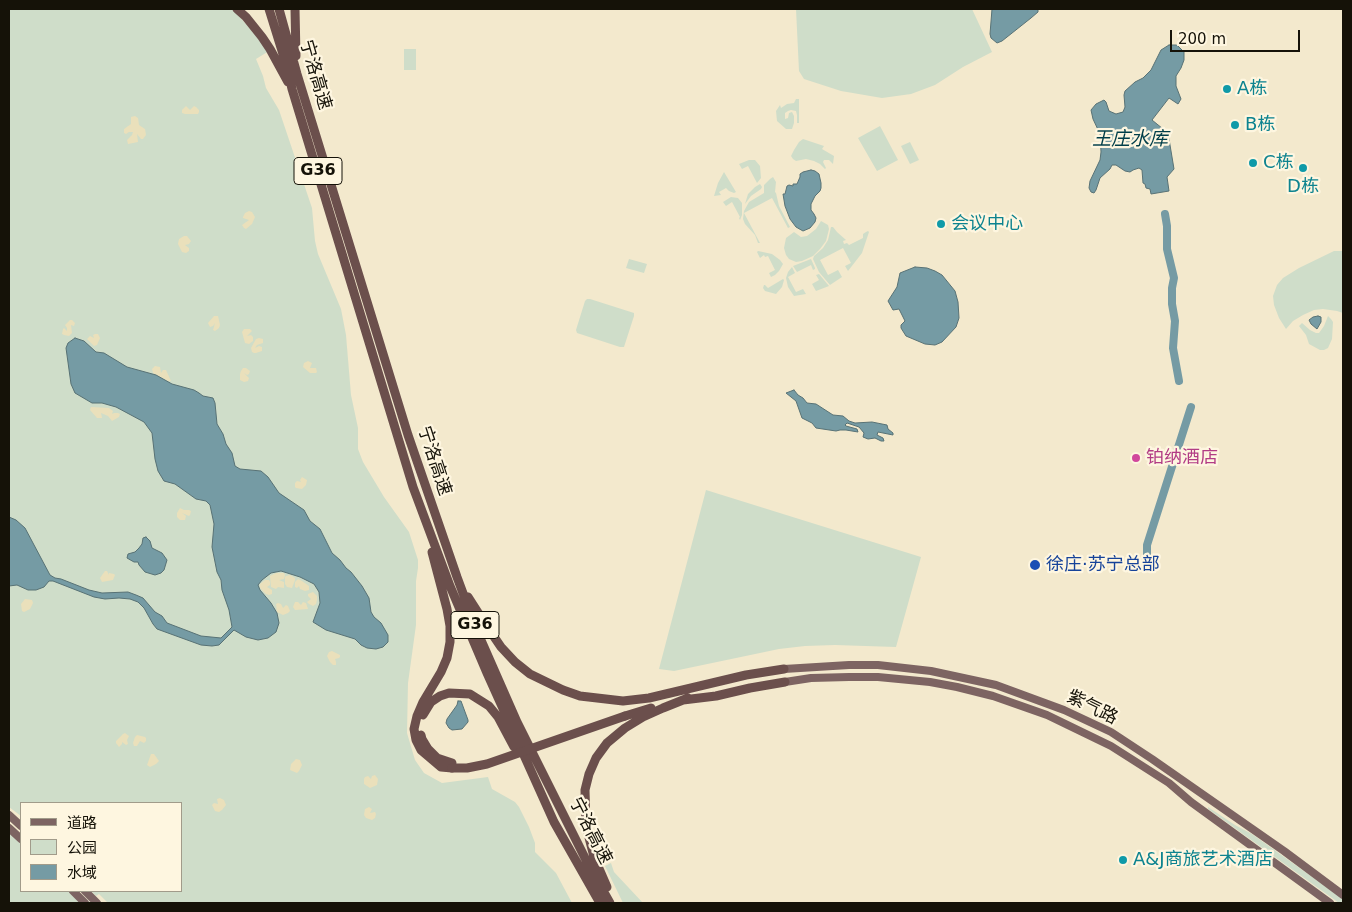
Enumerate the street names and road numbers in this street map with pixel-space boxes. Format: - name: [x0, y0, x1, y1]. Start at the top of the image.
- street label: 宁洛高速: [295, 37, 335, 113]
- road number: G36: [294, 158, 342, 185]
- street label: 宁洛高速: [413, 423, 455, 499]
- road number: G36: [451, 612, 499, 638]
- street label: 紫气路: [1063, 686, 1121, 730]
- street label: 宁洛高速: [564, 794, 616, 868]

